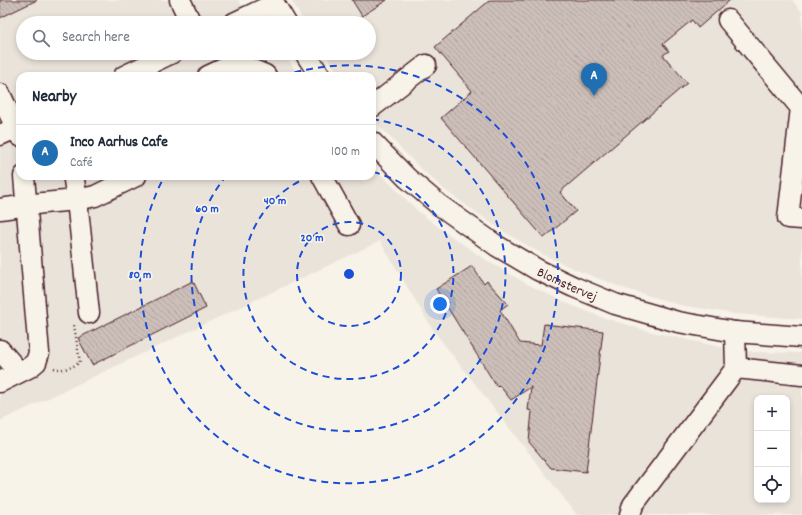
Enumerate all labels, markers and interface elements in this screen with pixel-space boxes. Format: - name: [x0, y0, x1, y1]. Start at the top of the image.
- search box: [16, 16, 376, 60]
- icon: search: [30, 27, 52, 49]
- text: Search here: [62, 27, 130, 49]
- pin: A: [581, 63, 607, 96]
- text: Nearby: [32, 86, 76, 110]
- text: Inco Aarhus Cafe: [70, 132, 168, 154]
- text: A: [41, 143, 49, 162]
- text: 100 m: [331, 143, 360, 162]
- text: Café: [70, 154, 93, 173]
- text: 40 m: [264, 193, 286, 210]
- text: 60 m: [195, 201, 219, 218]
- text: 20 m: [301, 230, 323, 247]
- street label: Blomstervej: [533, 263, 600, 307]
- text: 80 m: [129, 267, 151, 284]
- centre of rings: [342, 267, 356, 281]
- your location: [430, 294, 450, 314]
- map controls: [754, 395, 790, 503]
- button: +: [754, 395, 790, 431]
- button: −: [754, 431, 790, 467]
- button: locate: [754, 467, 790, 503]

